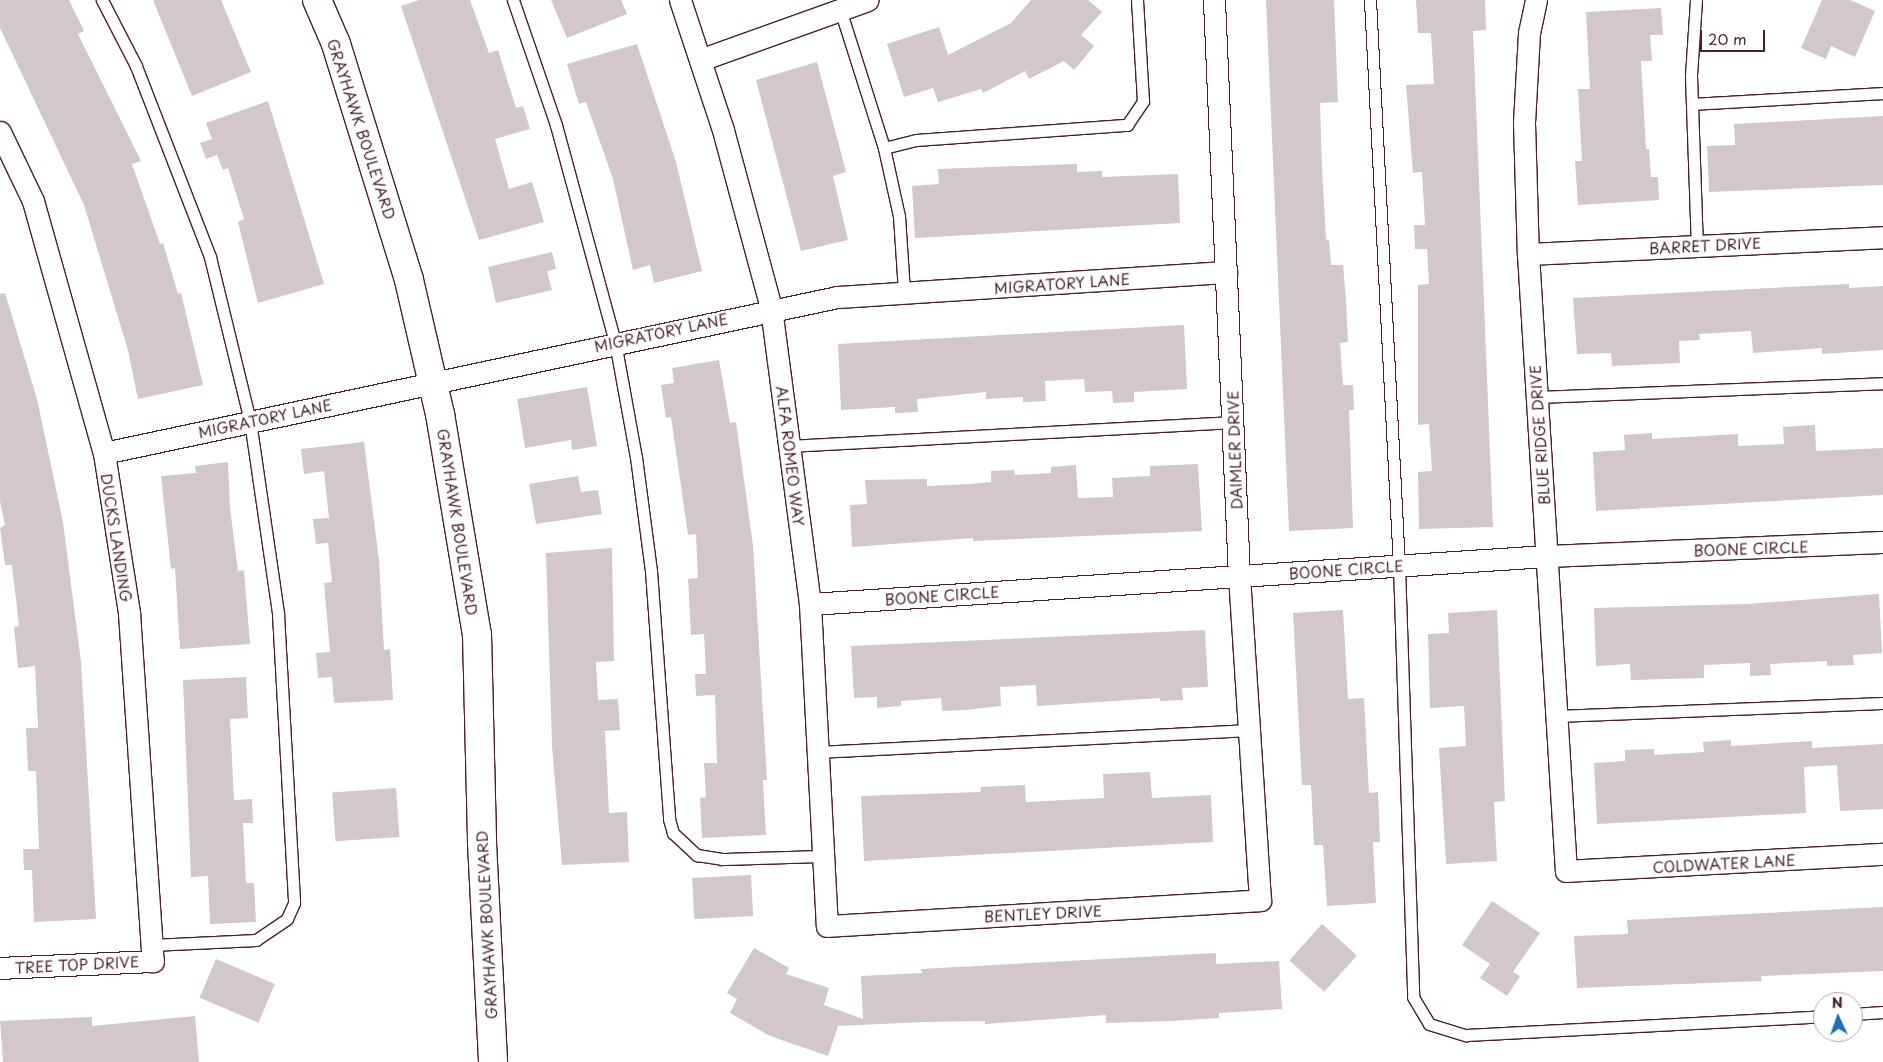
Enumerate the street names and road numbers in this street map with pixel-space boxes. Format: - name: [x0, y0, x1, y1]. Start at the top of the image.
- street label: GRAYHAWK BOULEVARD: [324, 36, 400, 222]
- street label: BARRET DRIVE: [1648, 233, 1762, 257]
- street label: MIGRATORY LANE: [993, 269, 1131, 297]
- street label: MIGRATORY LANE: [592, 309, 730, 355]
- street label: BLUE RIDGE DRIVE: [1525, 362, 1553, 508]
- street label: ALFA ROMEO WAY: [773, 385, 809, 527]
- street label: DAIMLER DRIVE: [1223, 389, 1245, 511]
- street label: MIGRATORY LANE: [196, 395, 334, 441]
- street label: GRAYHAWK BOULEVARD: [434, 427, 482, 617]
- street label: DUCKS LANDING: [98, 471, 136, 605]
- street label: BOONE CIRCLE: [1693, 537, 1809, 559]
- street label: BOONE CIRCLE: [1287, 556, 1405, 582]
- street label: BOONE CIRCLE: [883, 582, 1001, 608]
- street label: GRAYHAWK BOULEVARD: [472, 830, 500, 1020]
- street label: COLDWATER LANE: [1652, 850, 1796, 876]
- street label: BENTLEY DRIVE: [983, 901, 1103, 925]
- street label: TREE TOP DRIVE: [13, 952, 141, 976]

